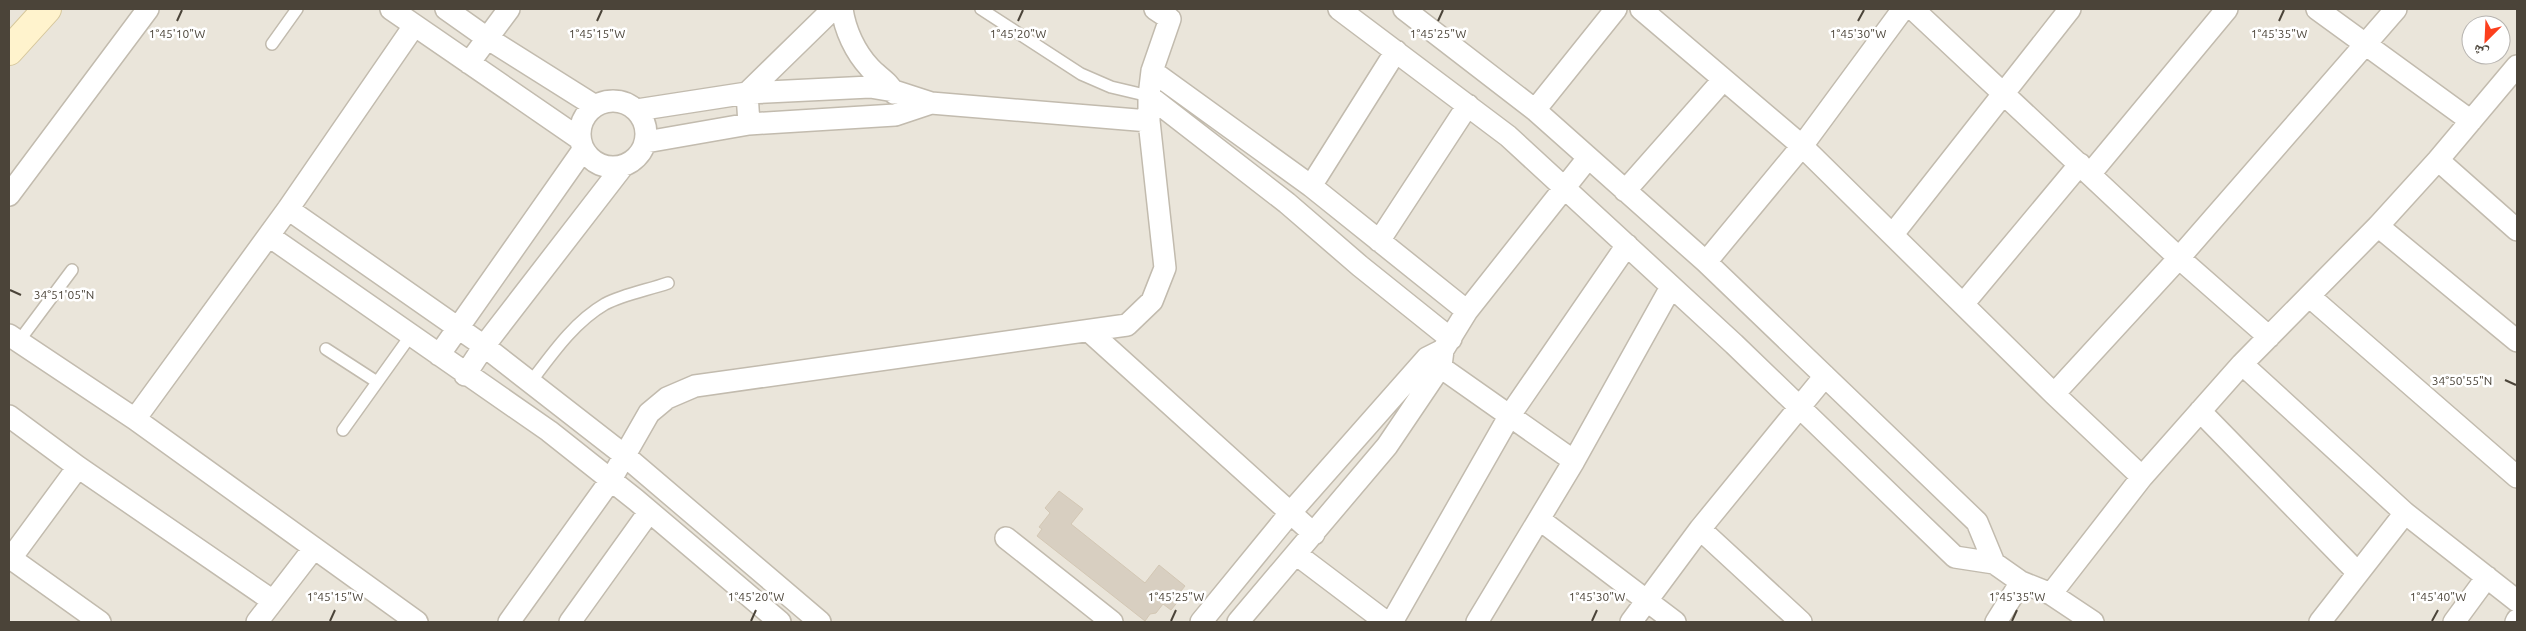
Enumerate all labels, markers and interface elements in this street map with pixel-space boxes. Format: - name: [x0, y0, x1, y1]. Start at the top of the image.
- north arrow: [2461, 15, 2511, 65]
- text: 1°45'10"W: [149, 27, 205, 40]
- text: 1°45'15"W: [569, 27, 625, 40]
- text: 1°45'20"W: [990, 27, 1046, 40]
- text: 1°45'25"W: [1410, 27, 1466, 40]
- text: 1°45'30"W: [1830, 27, 1886, 40]
- text: 1°45'35"W: [2251, 27, 2307, 40]
- text: ش: [2471, 41, 2491, 62]
- text: 34°51'05"N: [34, 288, 94, 301]
- text: 34°50'55"N: [2432, 374, 2492, 387]
- text: 1°45'15"W: [307, 590, 363, 603]
- text: 1°45'20"W: [728, 590, 784, 603]
- text: 1°45'25"W: [1148, 590, 1204, 603]
- text: 1°45'30"W: [1569, 590, 1625, 603]
- text: 1°45'35"W: [1989, 590, 2045, 603]
- text: 1°45'40"W: [2410, 590, 2466, 603]

